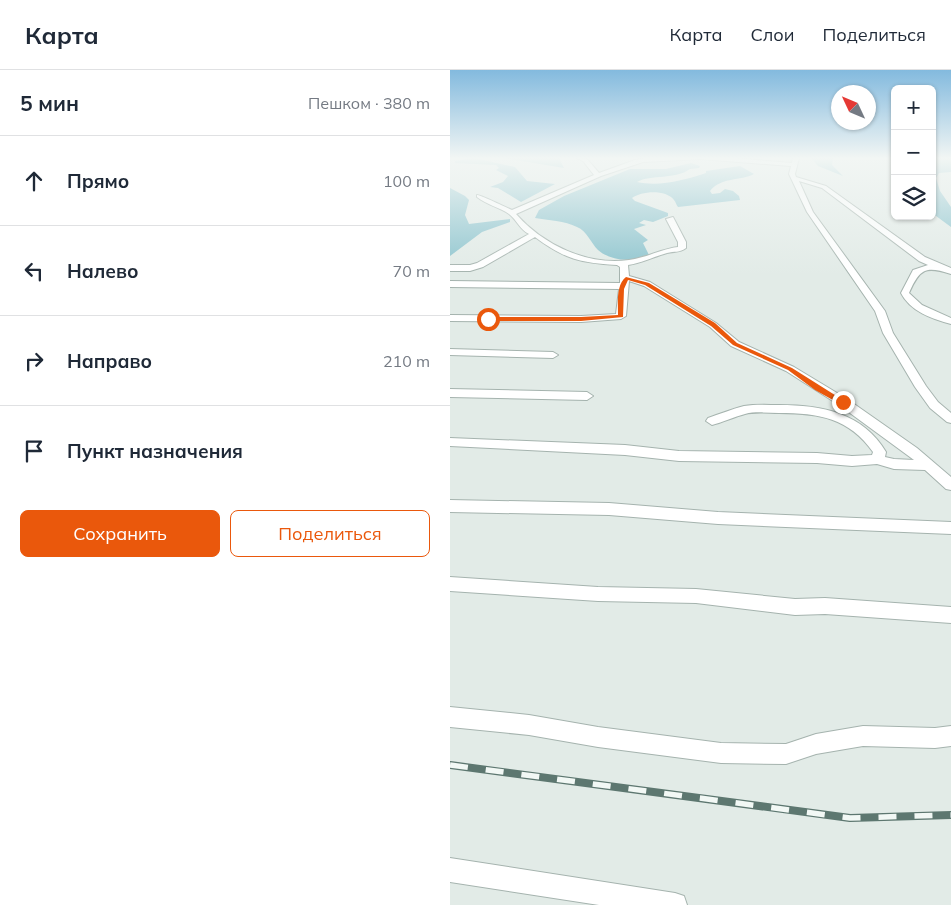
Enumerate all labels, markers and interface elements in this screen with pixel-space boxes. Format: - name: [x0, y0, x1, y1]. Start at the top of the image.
- text: Карта: [25, 20, 99, 50]
- text: Карта: [670, 23, 722, 46]
- text: Слои: [750, 23, 795, 46]
- text: Поделиться: [823, 23, 926, 46]
- north arrow: [831, 85, 876, 130]
- map controls: [891, 85, 936, 220]
- button: +: [891, 85, 936, 130]
- text: 5 мин: [20, 90, 79, 116]
- text: Пешком · 380 m: [308, 93, 430, 113]
- button: −: [891, 130, 936, 175]
- icon: ahead: [20, 167, 48, 195]
- text: Прямо: [67, 169, 129, 193]
- text: 100 m: [383, 171, 430, 191]
- button: layers: [891, 175, 936, 220]
- icon: left: [20, 257, 48, 285]
- text: Налево: [67, 259, 139, 283]
- text: 70 m: [393, 261, 430, 281]
- route start: [477, 308, 500, 331]
- icon: right: [20, 347, 48, 375]
- text: Направо: [67, 349, 152, 373]
- text: 210 m: [383, 351, 430, 371]
- route end: [832, 391, 855, 414]
- icon: arrive: [20, 437, 48, 465]
- text: Пункт назначения: [67, 439, 243, 463]
- button: Сохранить: [20, 510, 220, 557]
- button: Поделиться: [230, 510, 430, 557]

